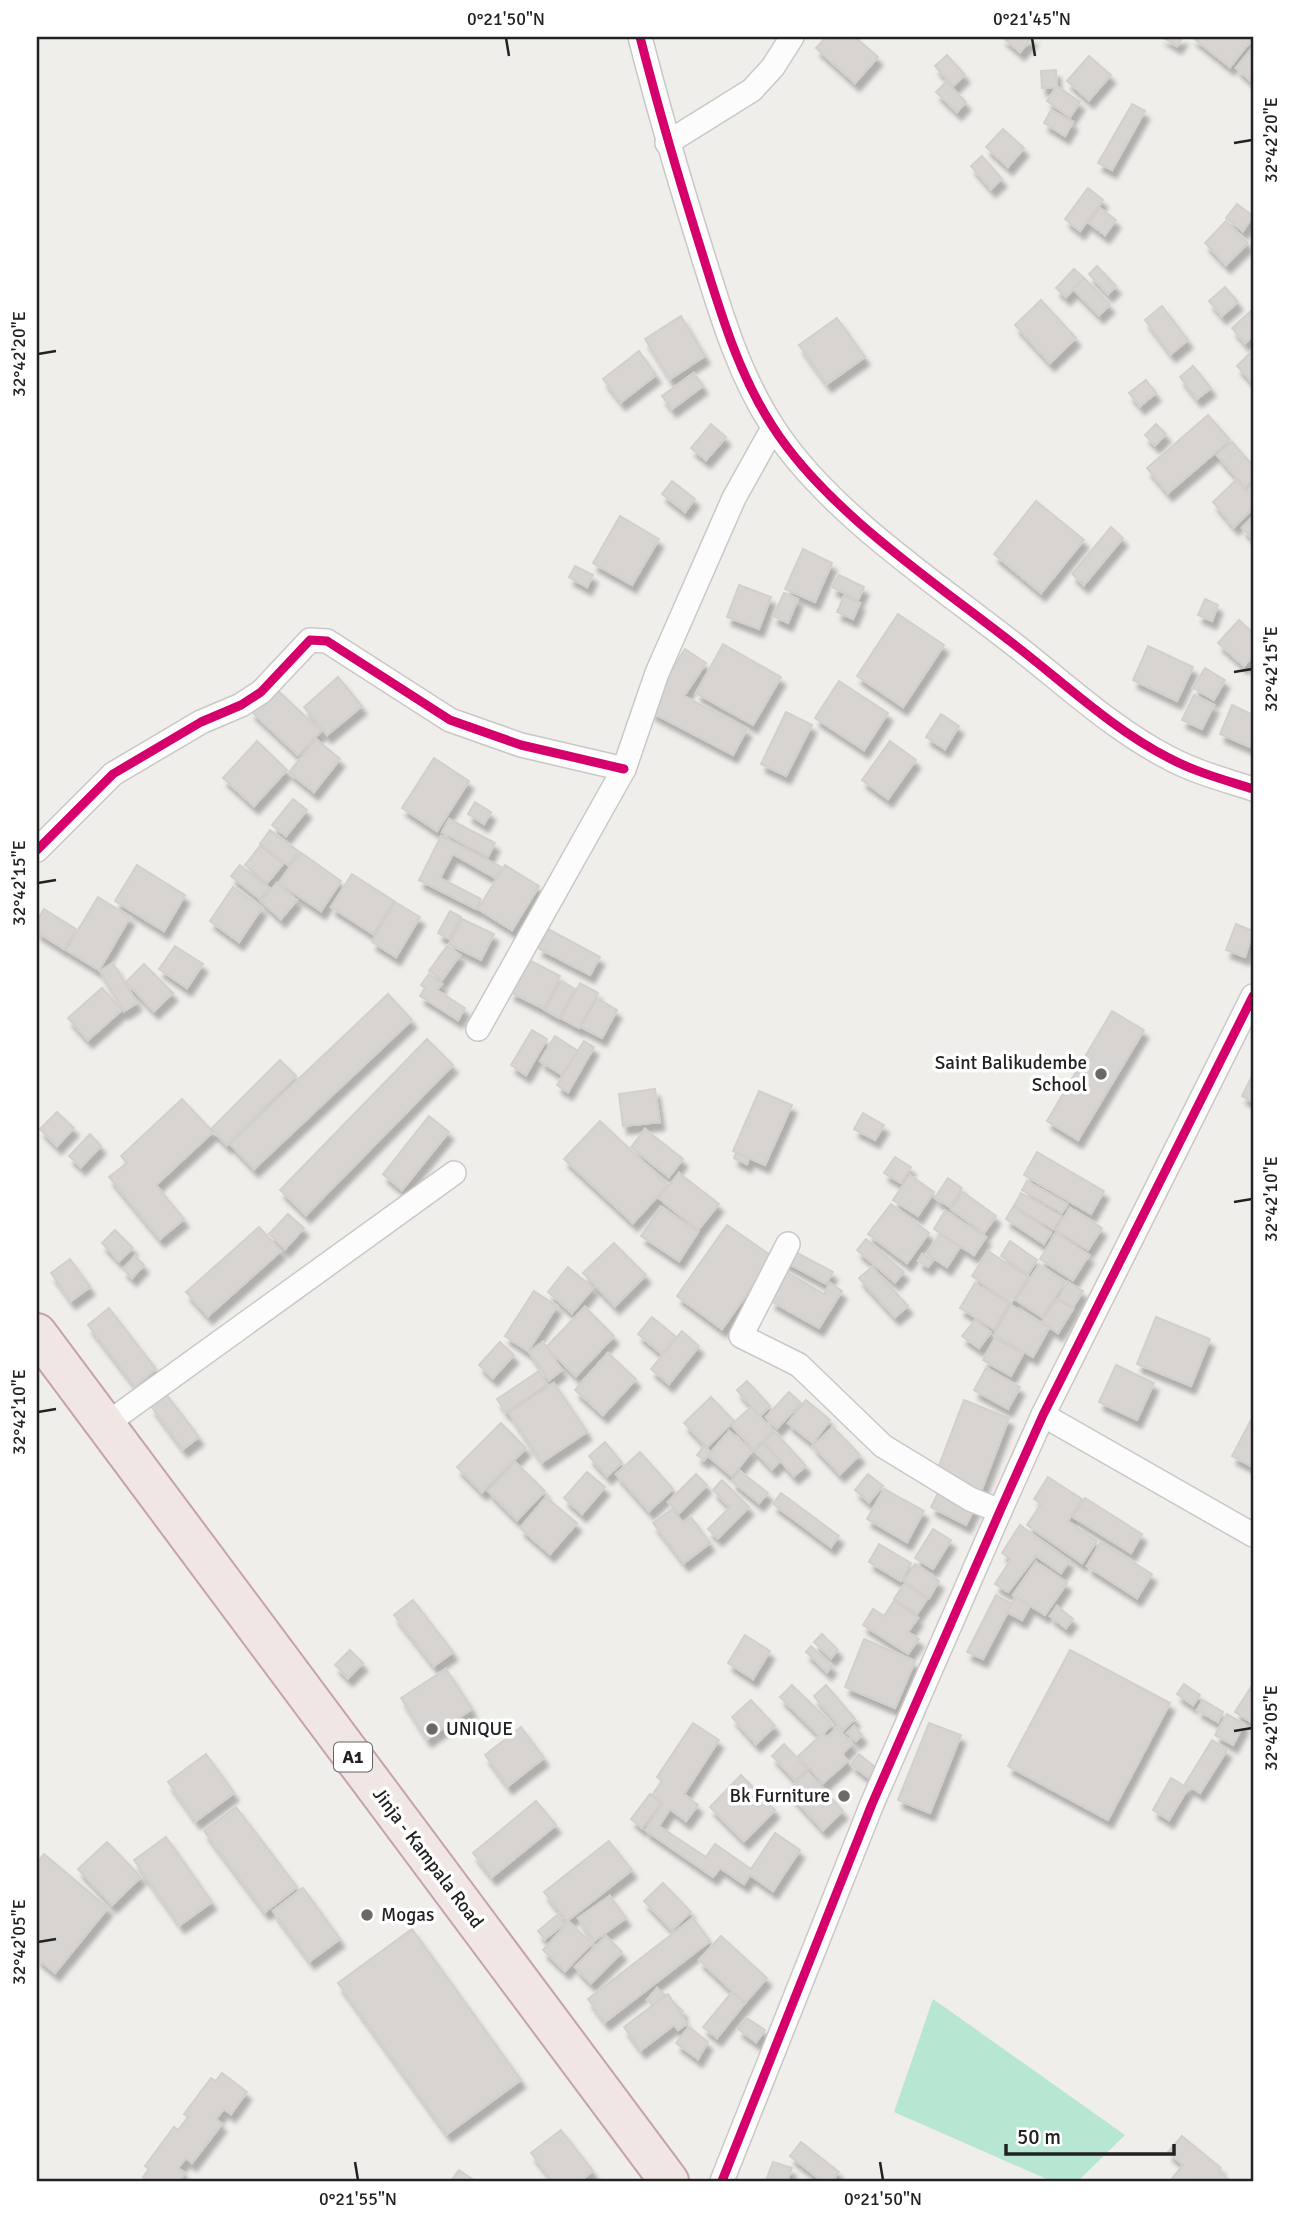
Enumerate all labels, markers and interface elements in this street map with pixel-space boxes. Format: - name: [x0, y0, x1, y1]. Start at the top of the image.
- text: 0°21'50"N: [467, 8, 545, 30]
- text: 0°21'45"N: [993, 8, 1071, 30]
- text: 32°42'20"E: [1260, 97, 1282, 183]
- text: 32°42'20"E: [8, 311, 30, 397]
- text: 32°42'15"E: [1260, 626, 1282, 712]
- text: 32°42'15"E: [8, 840, 30, 926]
- place label: Saint Balikudembe School: [935, 1051, 1087, 1097]
- marker: Saint Balikudembe School: [1093, 1066, 1109, 1082]
- text: 32°42'10"E: [1260, 1156, 1282, 1242]
- text: 32°42'10"E: [8, 1369, 30, 1455]
- text: 32°42'05"E: [1260, 1685, 1282, 1771]
- place label: UNIQUE: [446, 1717, 513, 1741]
- marker: UNIQUE: [424, 1721, 440, 1737]
- road number: A1: [334, 1742, 372, 1772]
- street label: Jinja - Kampala Road: [367, 1783, 489, 1933]
- place label: Bk Furniture: [729, 1784, 830, 1808]
- marker: Bk Furniture: [836, 1788, 852, 1804]
- text: 32°42'05"E: [8, 1899, 30, 1985]
- place label: Mogas: [381, 1903, 434, 1927]
- marker: Mogas: [359, 1907, 375, 1923]
- scale bar: [1006, 2113, 1174, 2157]
- text: 50 m: [1017, 2124, 1061, 2150]
- text: 0°21'55"N: [319, 2188, 397, 2210]
- text: 0°21'50"N: [844, 2188, 922, 2210]

